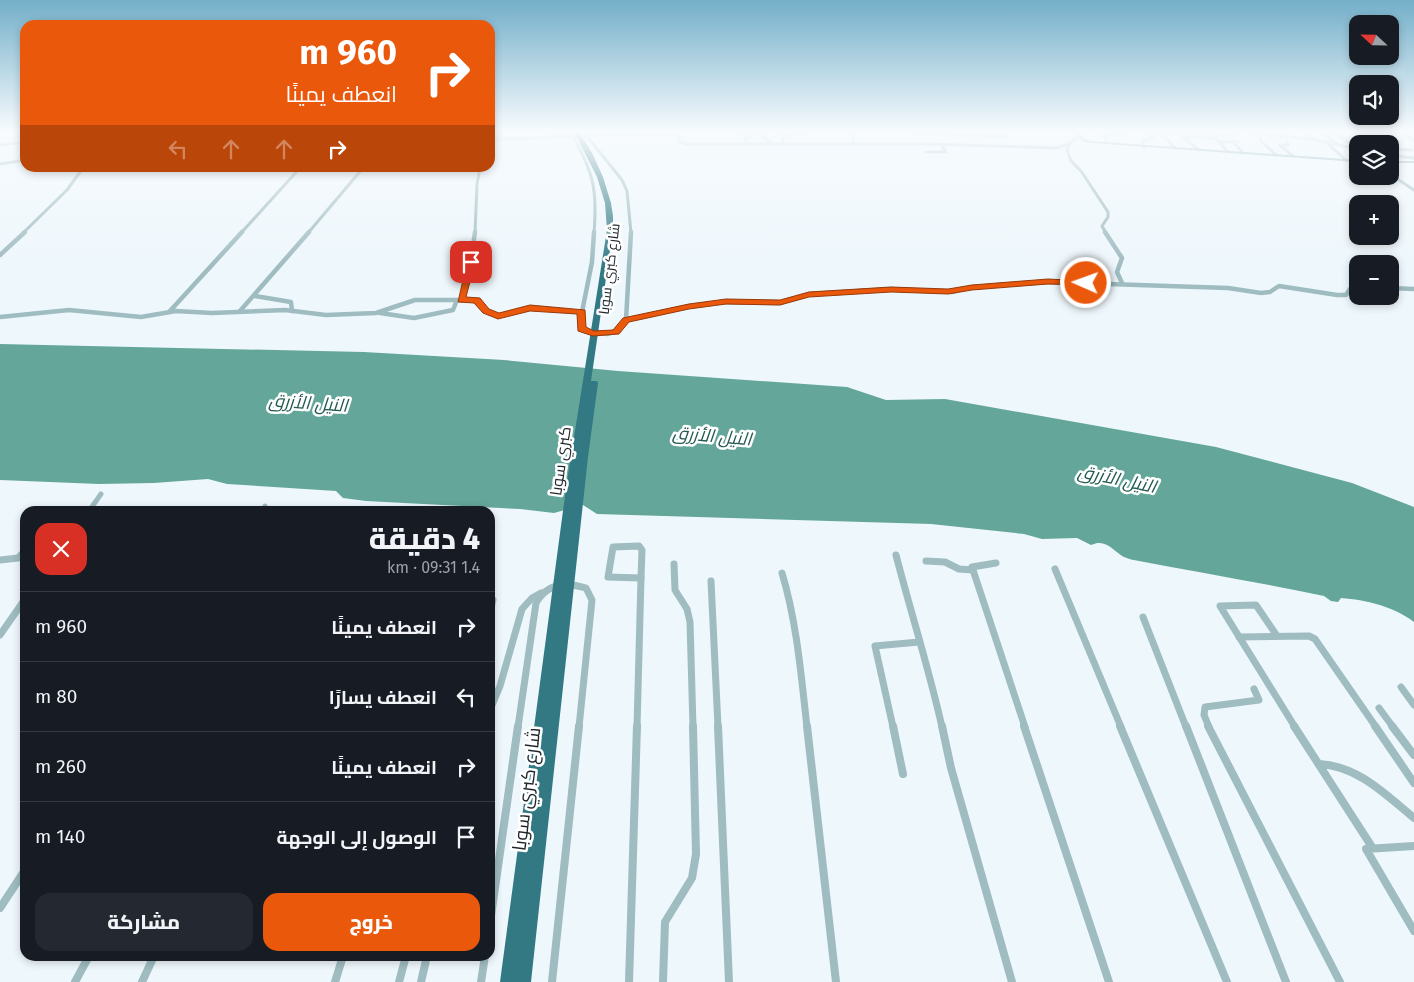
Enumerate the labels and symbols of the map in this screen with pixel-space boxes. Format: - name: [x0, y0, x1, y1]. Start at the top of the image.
- north arrow: [1349, 15, 1399, 65]
- street label: شارع كبري سوبا: [595, 223, 626, 316]
- pin: [450, 241, 492, 283]
- position arrow: [1059, 256, 1111, 308]
- water label: النيل الأزرق: [268, 389, 350, 417]
- water label: النيل الأزرق: [672, 422, 754, 451]
- street label: كبري سوبا: [546, 425, 579, 497]
- water label: النيل الأزرق: [1076, 460, 1160, 498]
- street label: شارع كبري سوبا: [507, 726, 548, 853]

